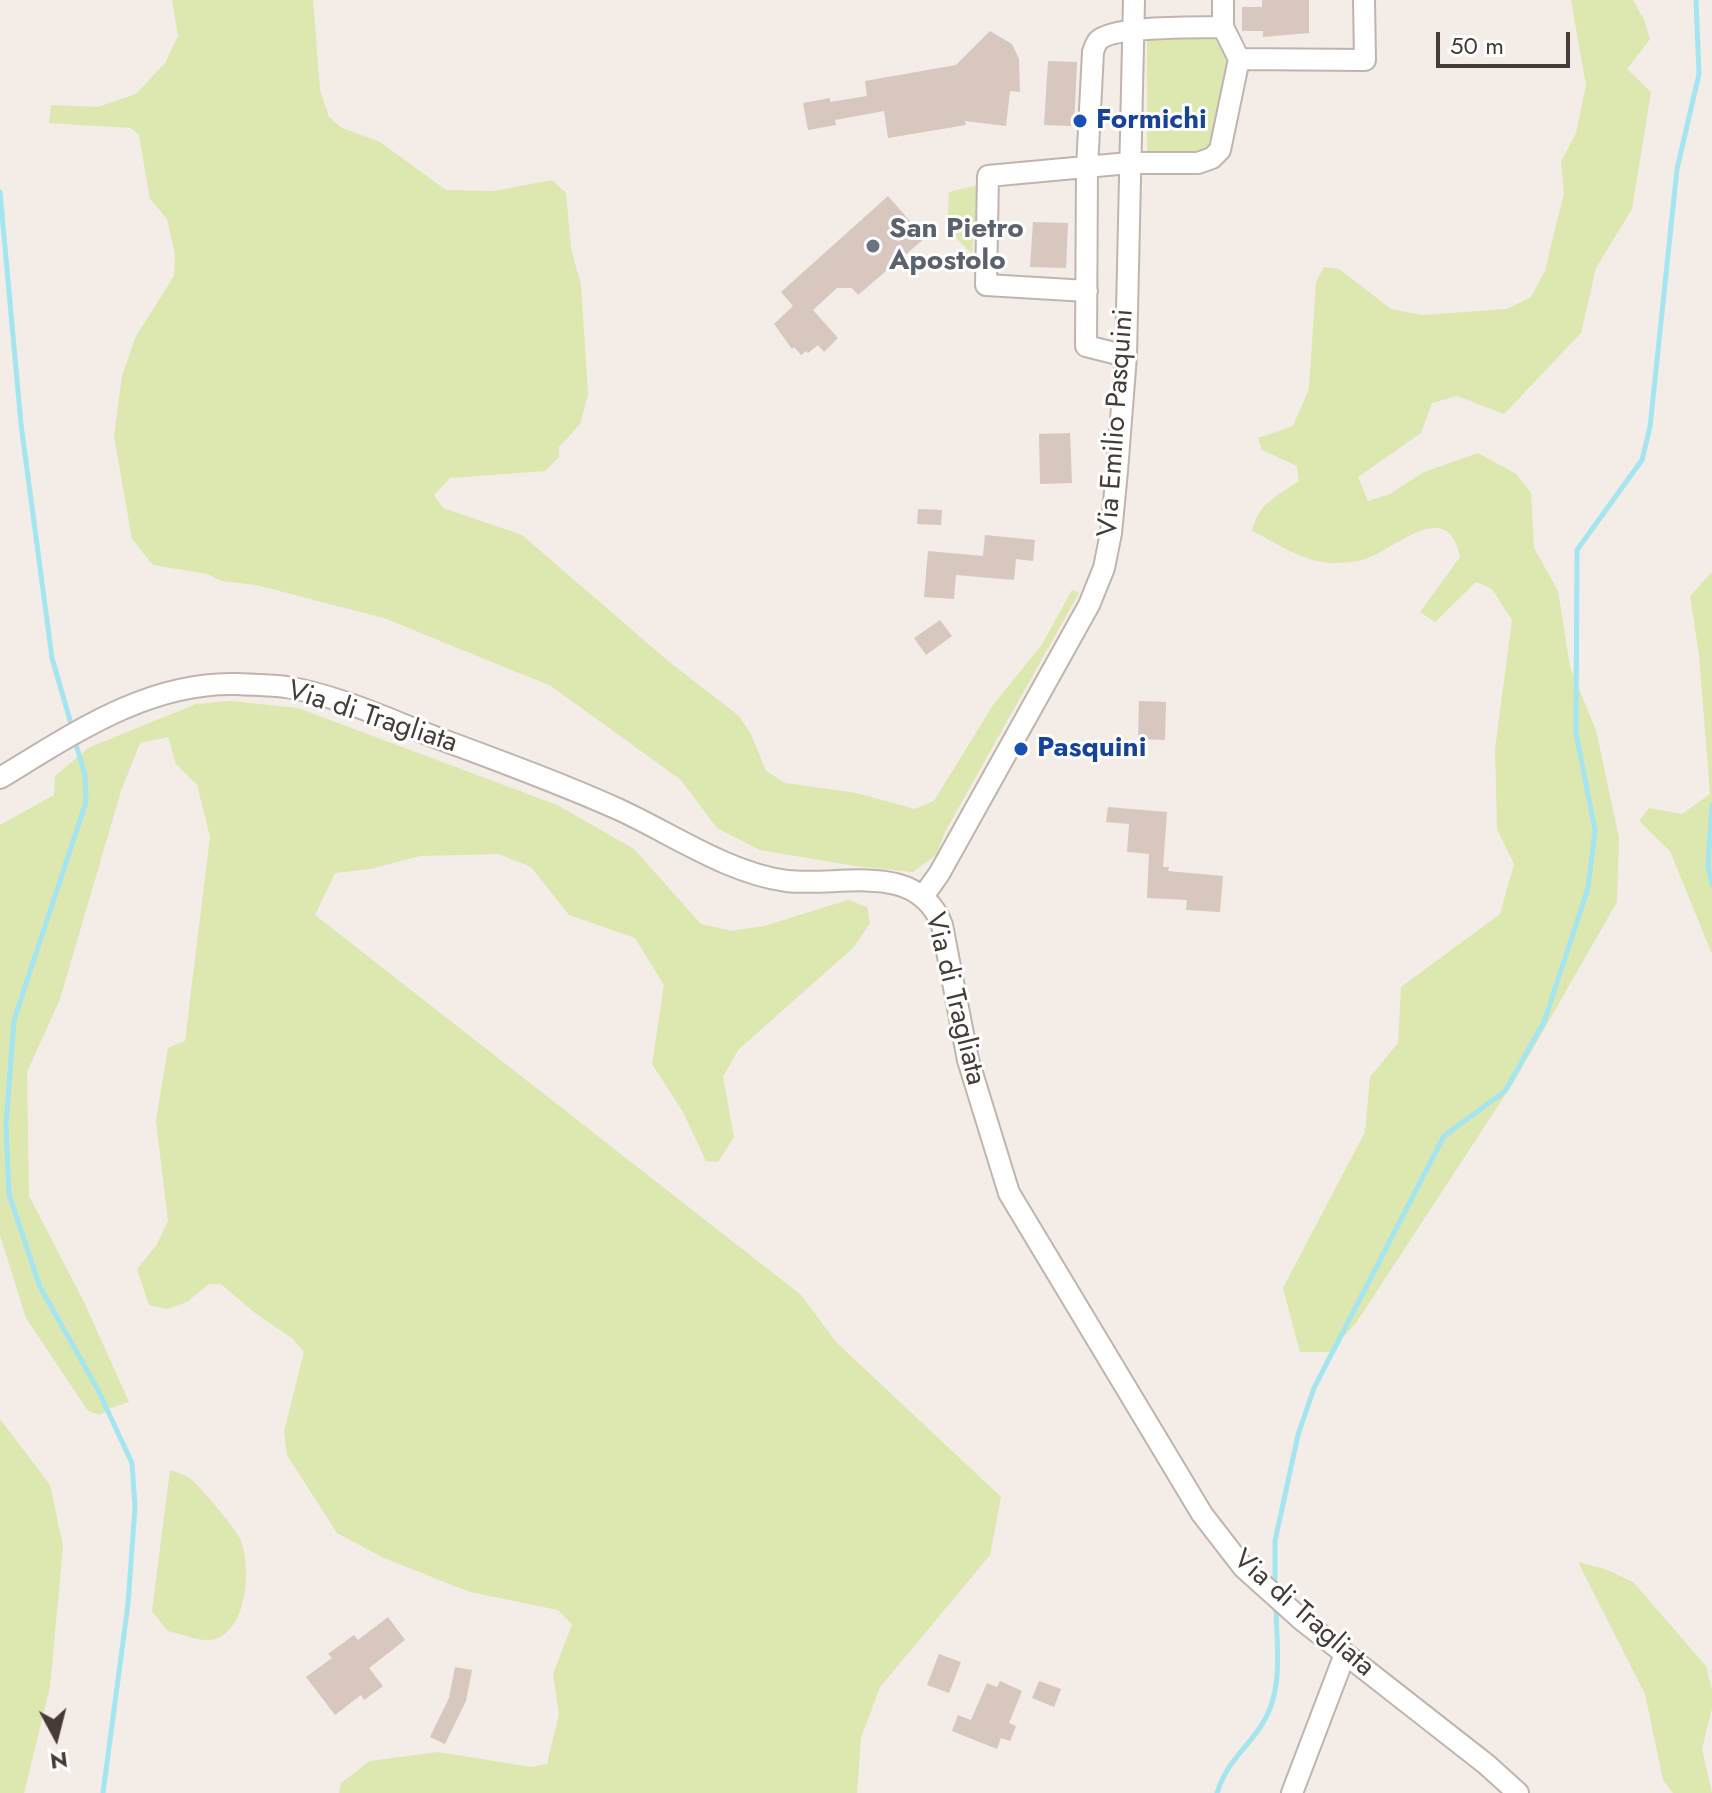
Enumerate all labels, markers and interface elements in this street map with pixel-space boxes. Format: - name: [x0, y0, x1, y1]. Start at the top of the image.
- scale bar: [1440, 16, 1574, 66]
- text: 50 m: [1450, 28, 1504, 63]
- place label: Formichi: [1096, 104, 1207, 138]
- marker: Formichi: [1071, 112, 1089, 130]
- place label: San Pietro Apostolo: [889, 213, 1024, 279]
- marker: San Pietro Apostolo: [864, 237, 882, 255]
- street label: Via Emilio Pasquini: [1092, 308, 1142, 538]
- street label: Via di Tragliata: [283, 675, 461, 761]
- place label: Pasquini: [1037, 732, 1146, 766]
- marker: Pasquini: [1012, 740, 1030, 758]
- street label: Via di Tragliata: [916, 909, 992, 1089]
- street label: Via di Tragliata: [1225, 1543, 1381, 1685]
- north arrow: [16, 1697, 96, 1777]
- text: N: [48, 1744, 70, 1778]

